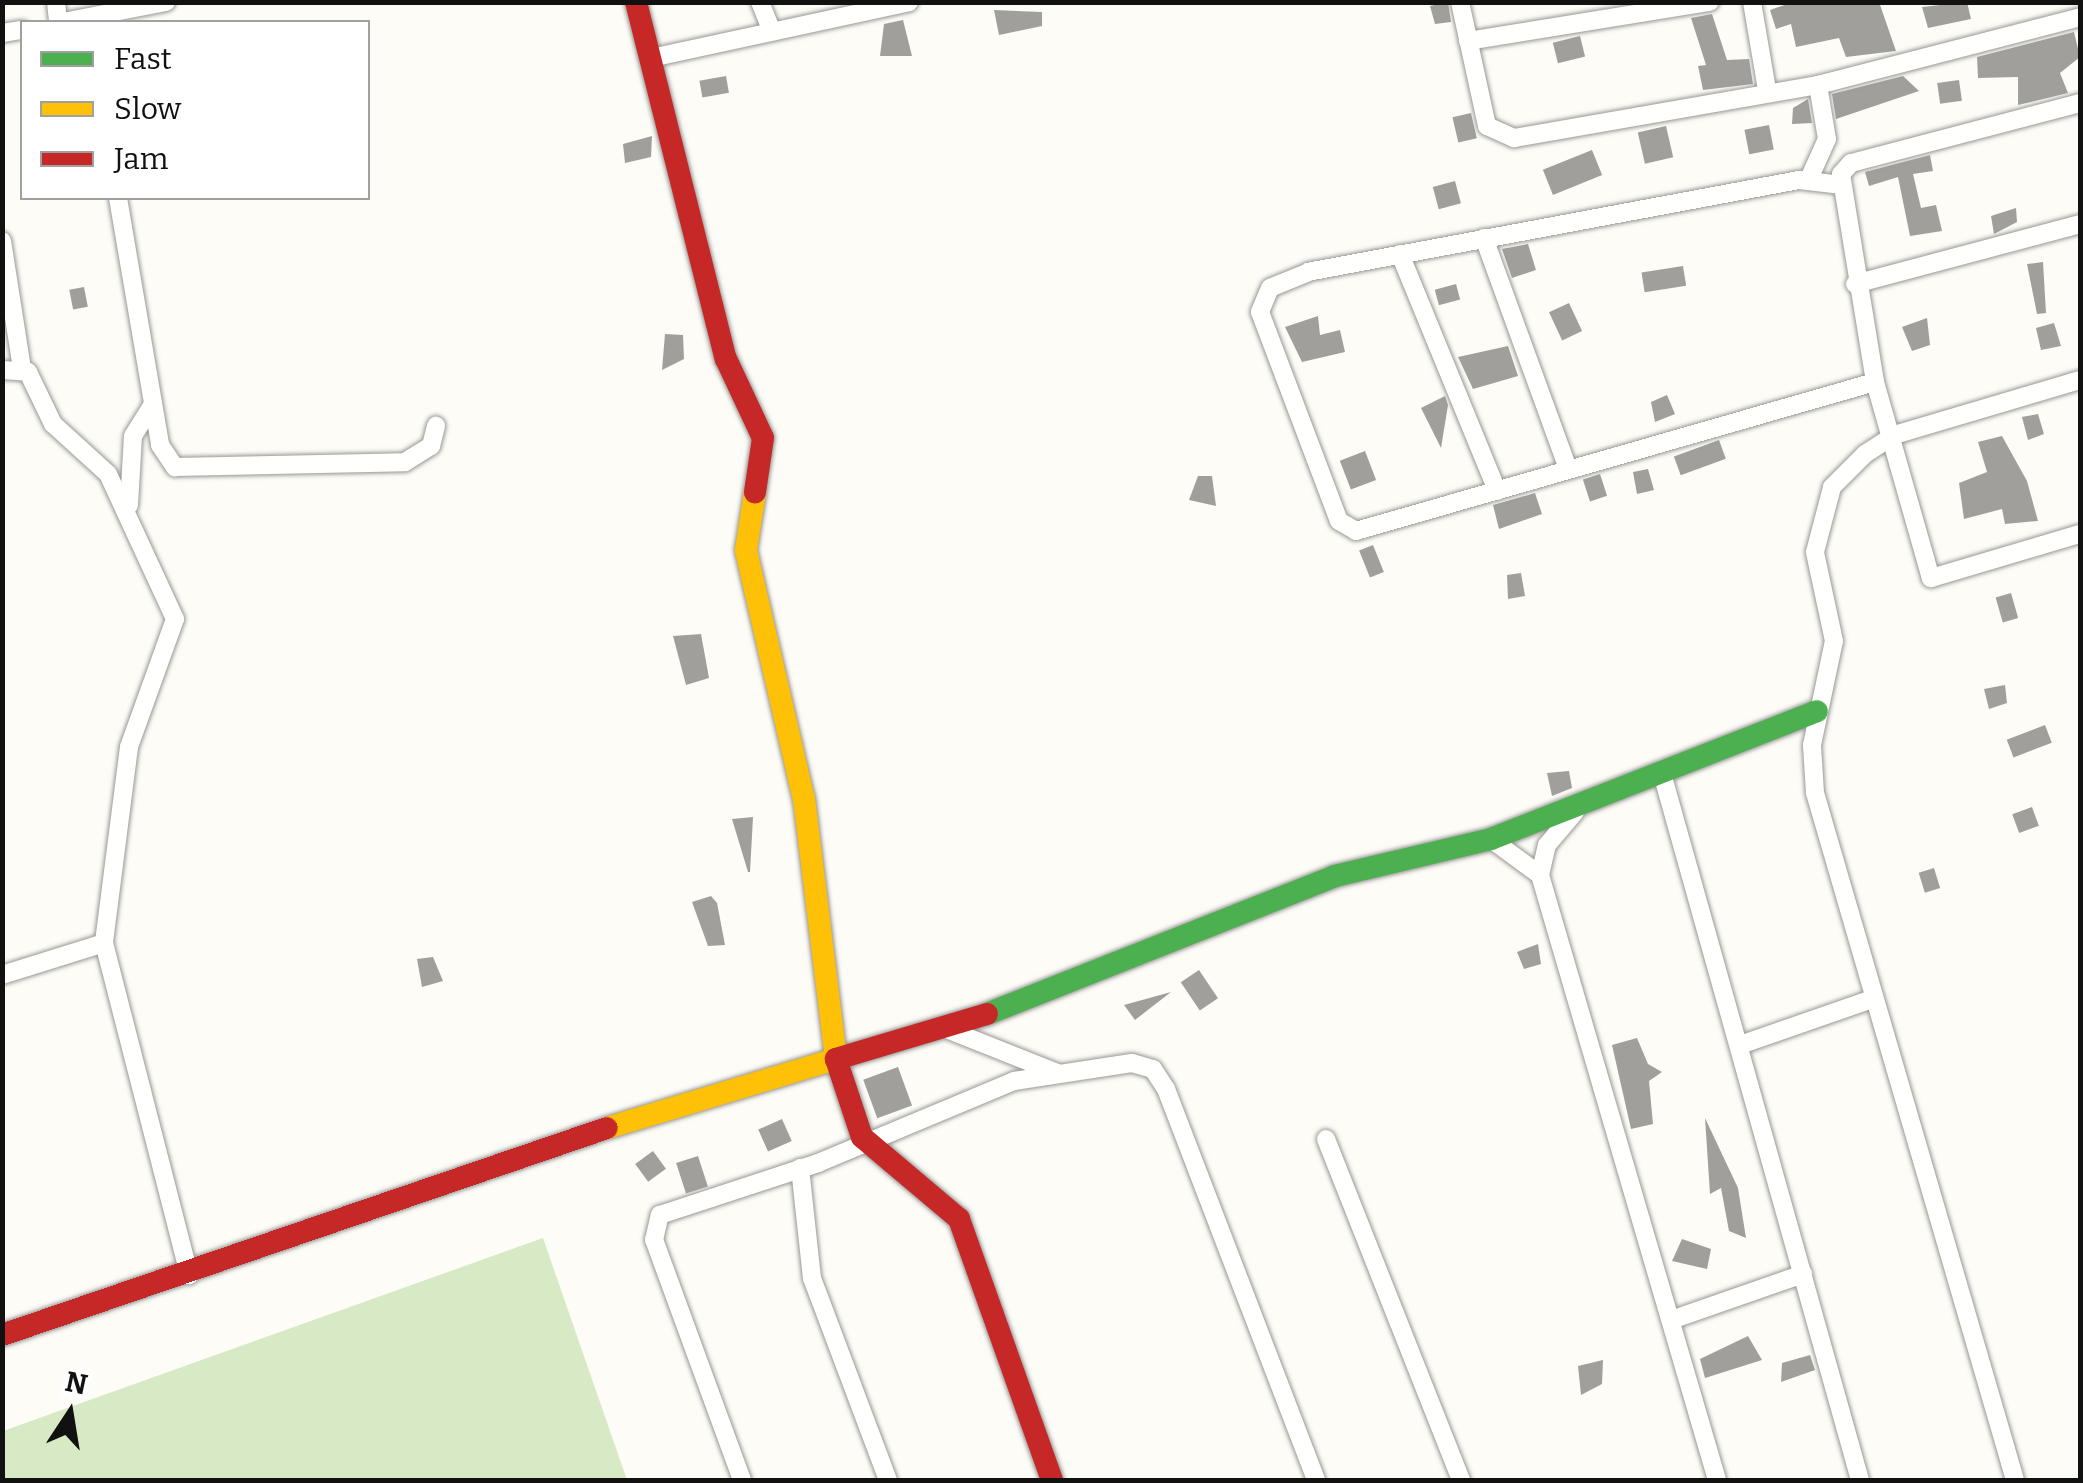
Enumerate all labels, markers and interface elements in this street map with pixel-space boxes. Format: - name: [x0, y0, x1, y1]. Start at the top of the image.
- legend: [20, 20, 370, 200]
- text: Fast: [114, 41, 172, 77]
- text: Slow: [114, 91, 181, 127]
- text: Jam: [114, 141, 168, 177]
- north arrow: [20, 1363, 120, 1463]
- text: N: [62, 1365, 90, 1402]

